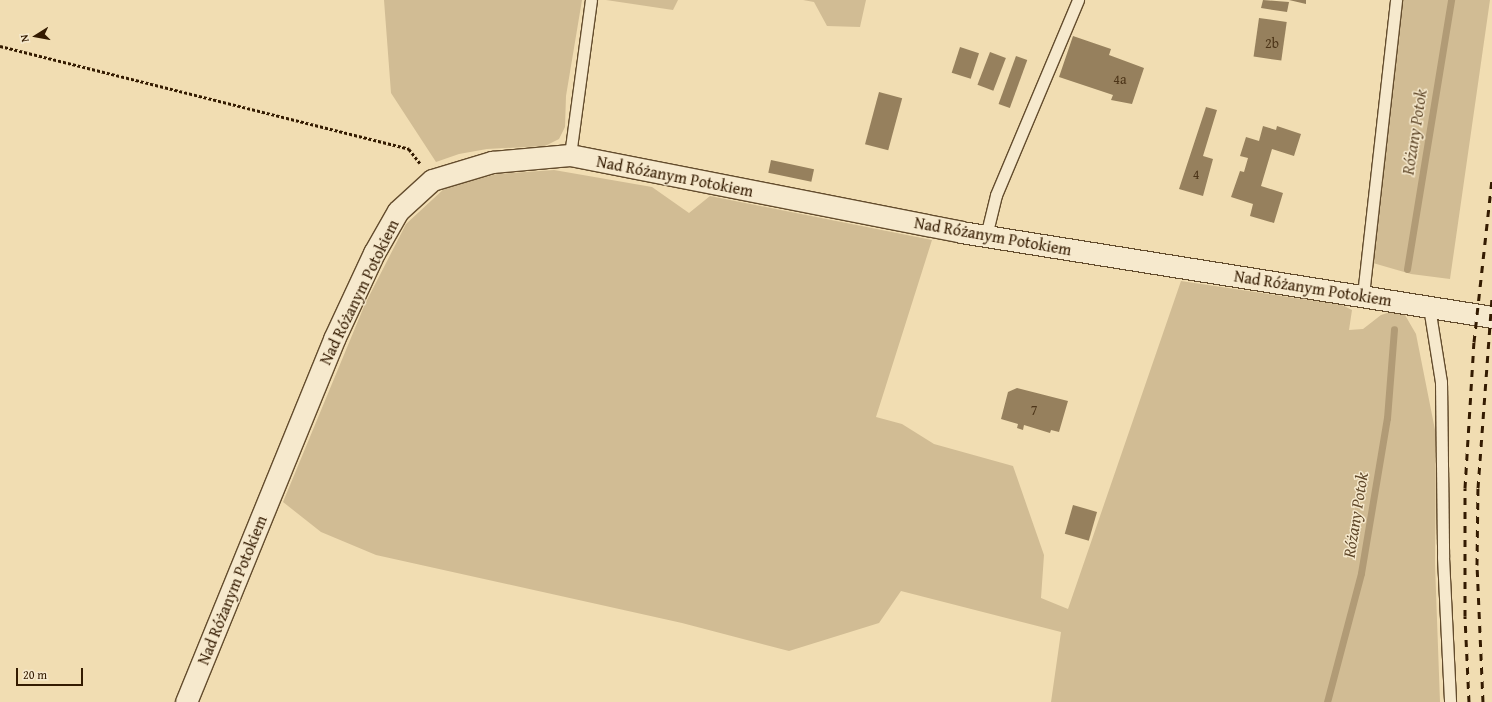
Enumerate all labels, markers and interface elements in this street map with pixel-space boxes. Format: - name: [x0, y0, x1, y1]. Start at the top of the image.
- north arrow: [16, 16, 56, 56]
- text: N: [16, 33, 33, 43]
- house number: 2b: [1265, 35, 1279, 51]
- house number: 4a: [1113, 71, 1127, 87]
- water label: Różany Potok: [1397, 88, 1431, 176]
- street label: Nad Różanym Potokiem: [595, 151, 755, 201]
- house number: 4: [1193, 166, 1199, 182]
- street label: Nad Różanym Potokiem: [913, 213, 1073, 259]
- street label: Nad Różanym Potokiem: [315, 216, 403, 368]
- street label: Nad Różanym Potokiem: [1233, 266, 1393, 310]
- house number: 7: [1031, 402, 1037, 418]
- water label: Różany Potok: [1338, 471, 1372, 559]
- street label: Nad Różanym Potokiem: [193, 513, 271, 667]
- scale bar: [18, 660, 85, 686]
- text: 20 m: [23, 666, 47, 683]

